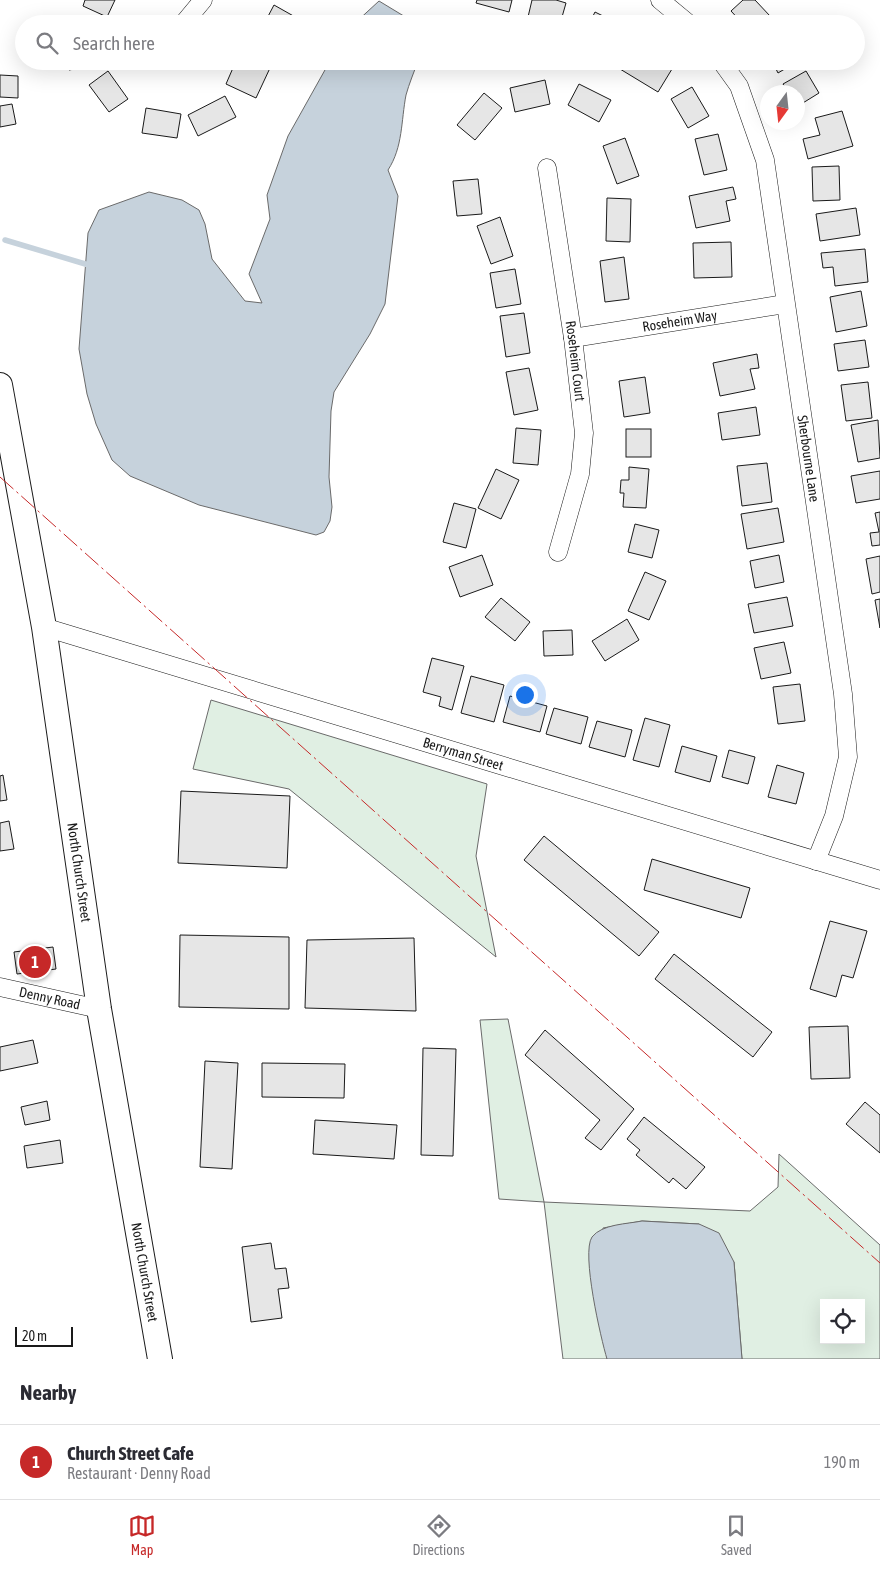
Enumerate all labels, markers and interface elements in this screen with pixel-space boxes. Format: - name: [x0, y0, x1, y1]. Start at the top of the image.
- search box: [15, 15, 865, 70]
- icon: search: [33, 29, 61, 57]
- text: Search here: [73, 32, 155, 54]
- north arrow: [760, 85, 805, 130]
- street label: Roseheim Way: [641, 307, 718, 335]
- street label: Roseheim Court: [562, 319, 588, 402]
- street label: Sherbourne Lane: [794, 414, 823, 503]
- your location: [512, 682, 538, 708]
- street label: Berryman Street: [421, 734, 505, 774]
- street label: North Church Street: [64, 822, 94, 923]
- pin: 1: [19, 943, 51, 981]
- street label: Denny Road: [18, 984, 82, 1013]
- street label: North Church Street: [128, 1221, 161, 1323]
- map controls: [820, 1299, 865, 1344]
- button: locate: [820, 1299, 865, 1344]
- scale bar: [15, 1324, 72, 1347]
- text: 20 m: [22, 1328, 47, 1344]
- text: Nearby: [20, 1380, 76, 1404]
- text: Church Street Cafe: [67, 1442, 194, 1464]
- text: 1: [32, 1453, 40, 1471]
- text: 190 m: [824, 1453, 860, 1471]
- text: Restaurant · Denny Road: [67, 1464, 211, 1482]
- tab: Map: [128, 1512, 156, 1558]
- tab: Directions: [412, 1512, 465, 1558]
- tab: Saved: [721, 1512, 752, 1558]

